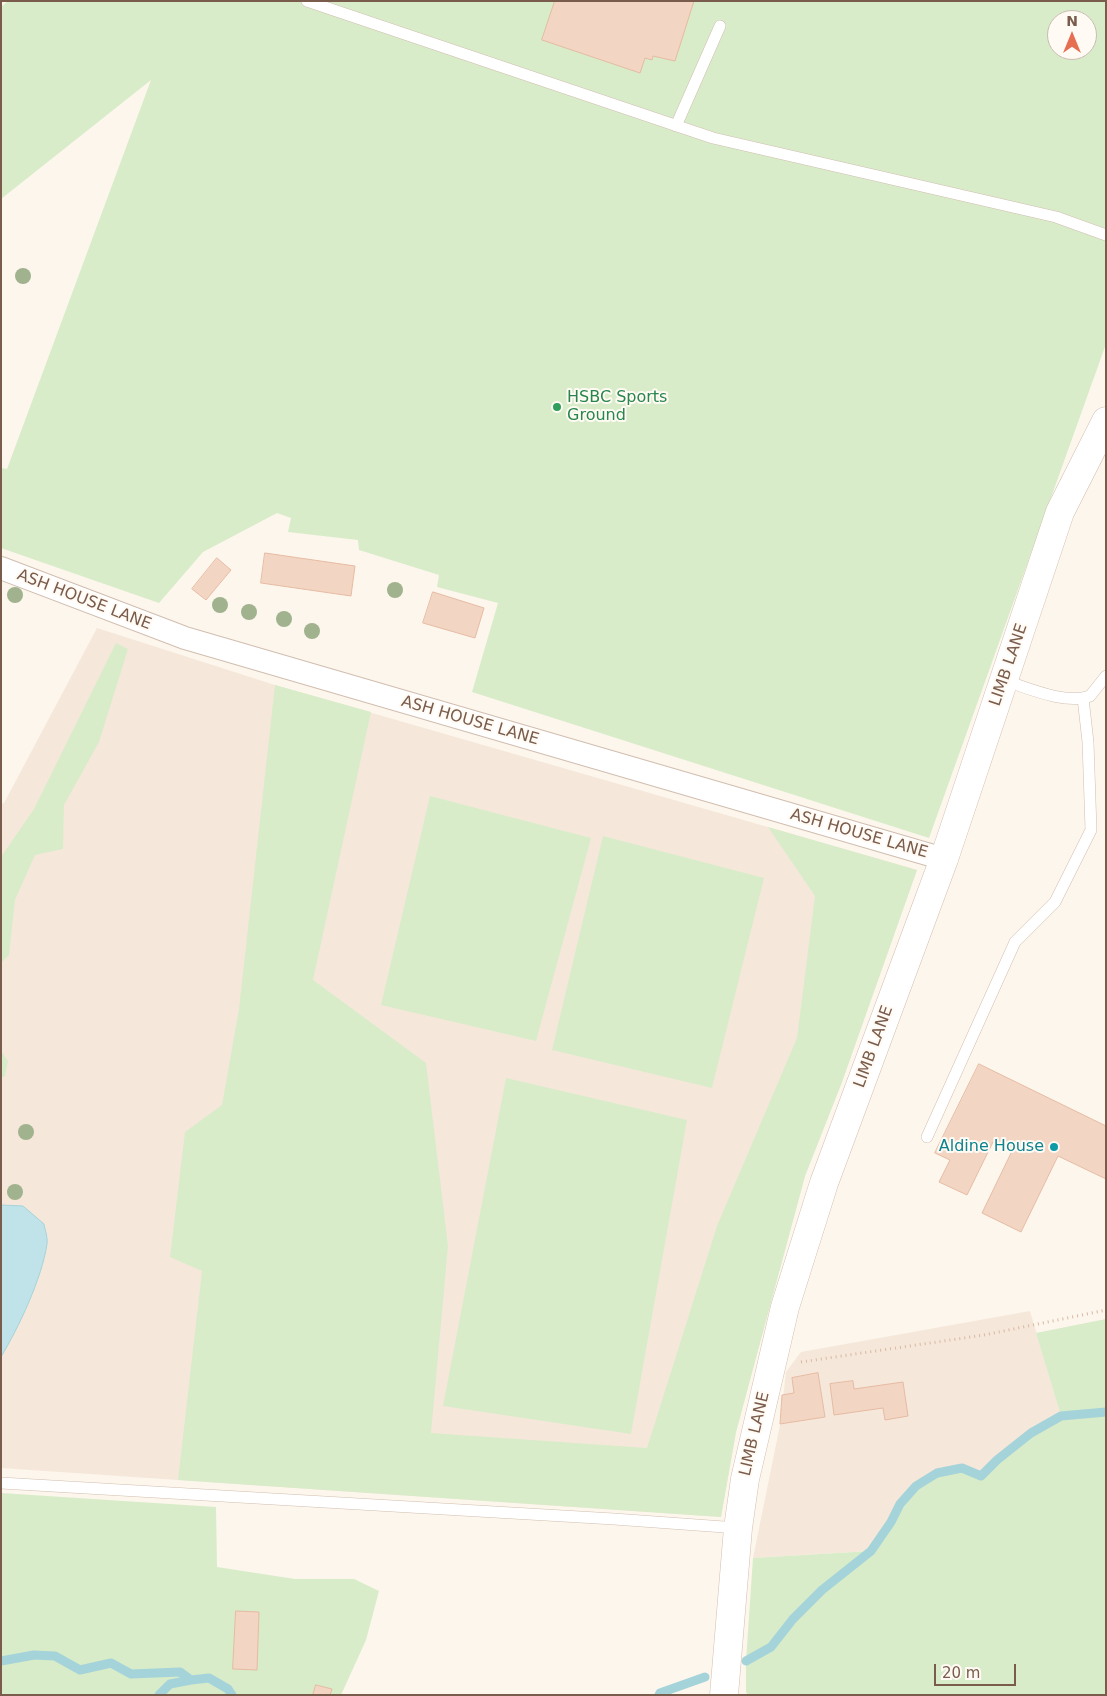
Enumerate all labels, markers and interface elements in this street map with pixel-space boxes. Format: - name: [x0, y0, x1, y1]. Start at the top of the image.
- north arrow: [1047, 10, 1097, 60]
- text: N: [1066, 13, 1078, 29]
- place label: HSBC Sports Ground: [567, 388, 667, 426]
- marker: HSBC Sports Ground: [551, 401, 563, 413]
- street label: ASH HOUSE LANE: [14, 566, 154, 634]
- street label: LIMB LANE: [986, 621, 1032, 709]
- street label: ASH HOUSE LANE: [399, 692, 541, 750]
- street label: ASH HOUSE LANE: [788, 805, 930, 863]
- street label: LIMB LANE: [850, 1003, 898, 1091]
- place label: Aldine House: [939, 1137, 1044, 1157]
- marker: Aldine House: [1048, 1141, 1060, 1153]
- street label: LIMB LANE: [736, 1390, 774, 1478]
- scale bar: [937, 1654, 1020, 1686]
- text: 20 m: [942, 1664, 980, 1682]

